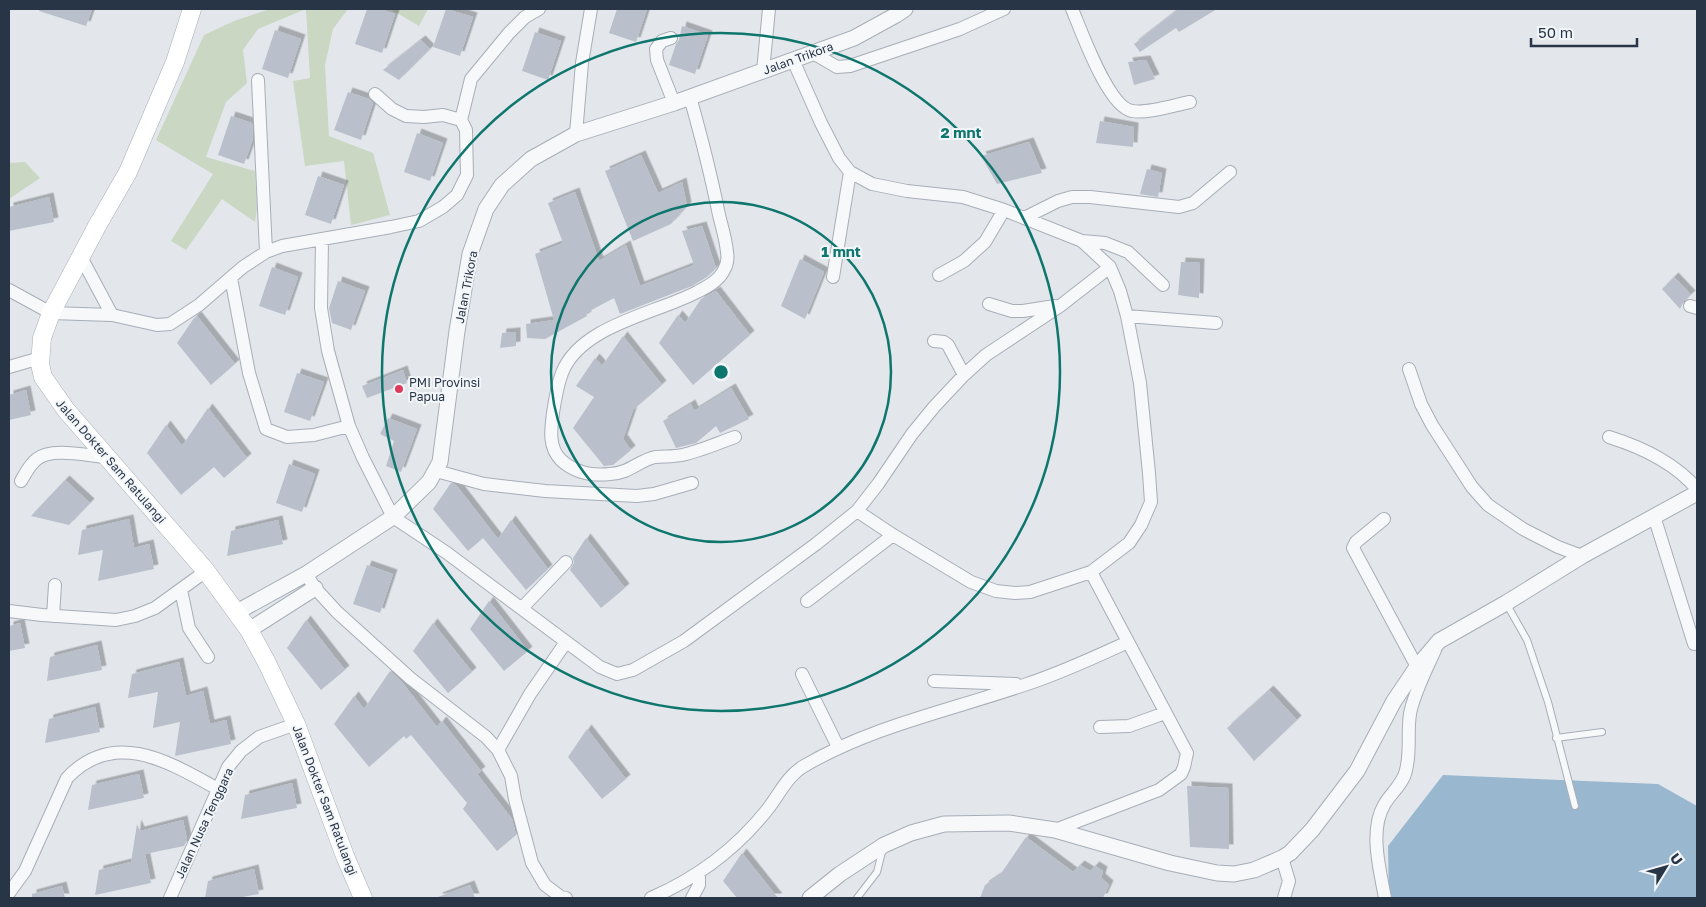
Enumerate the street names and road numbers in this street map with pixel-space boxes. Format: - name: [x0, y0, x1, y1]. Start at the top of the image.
- street label: Jalan Trikora: [761, 38, 835, 78]
- street label: Jalan Trikora: [452, 249, 480, 325]
- street label: Jalan Dokter Sam Ratulangi: [53, 396, 169, 526]
- street label: Jalan Dokter Sam Ratulangi: [289, 723, 361, 877]
- street label: Jalan Nusa Tenggara: [172, 765, 236, 881]

